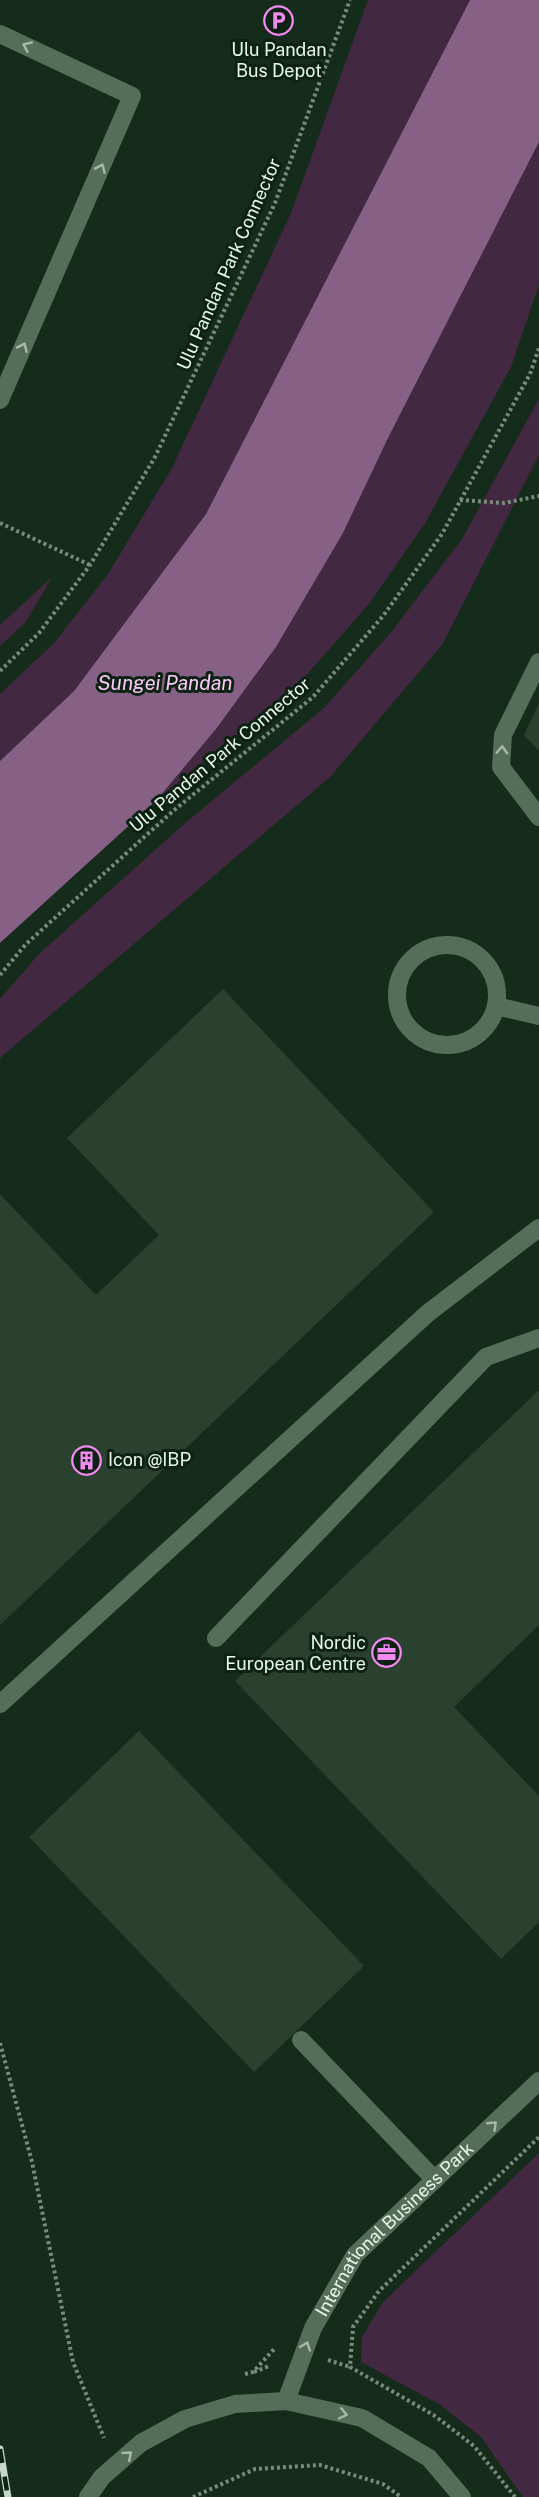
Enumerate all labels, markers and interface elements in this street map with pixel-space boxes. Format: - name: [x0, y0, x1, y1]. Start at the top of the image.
- parking icon: Ulu Pandan Bus Depot: [263, 5, 295, 37]
- place label: Ulu Pandan Bus Depot: [231, 39, 327, 81]
- one-way arrow: [22, 42, 33, 54]
- street label: Ulu Pandan Park Connector: [172, 155, 285, 373]
- one-way arrow: [94, 163, 106, 174]
- one-way arrow: [16, 342, 28, 353]
- water label: Sungei Pandan: [97, 671, 233, 695]
- street label: Ulu Pandan Park Connector: [125, 673, 314, 836]
- one-way arrow: [496, 746, 509, 755]
- building icon: Icon @IBP: [71, 1444, 103, 1476]
- place label: Icon @IBP: [108, 1449, 191, 1470]
- place label: Nordic European Centre: [225, 1632, 366, 1674]
- office icon: Nordic European Centre: [371, 1637, 403, 1669]
- one-way arrow: [486, 2121, 496, 2132]
- street label: International Business Park: [311, 2138, 478, 2320]
- one-way arrow: [298, 2341, 311, 2352]
- one-way arrow: [338, 2407, 348, 2420]
- one-way arrow: [121, 2451, 132, 2462]

